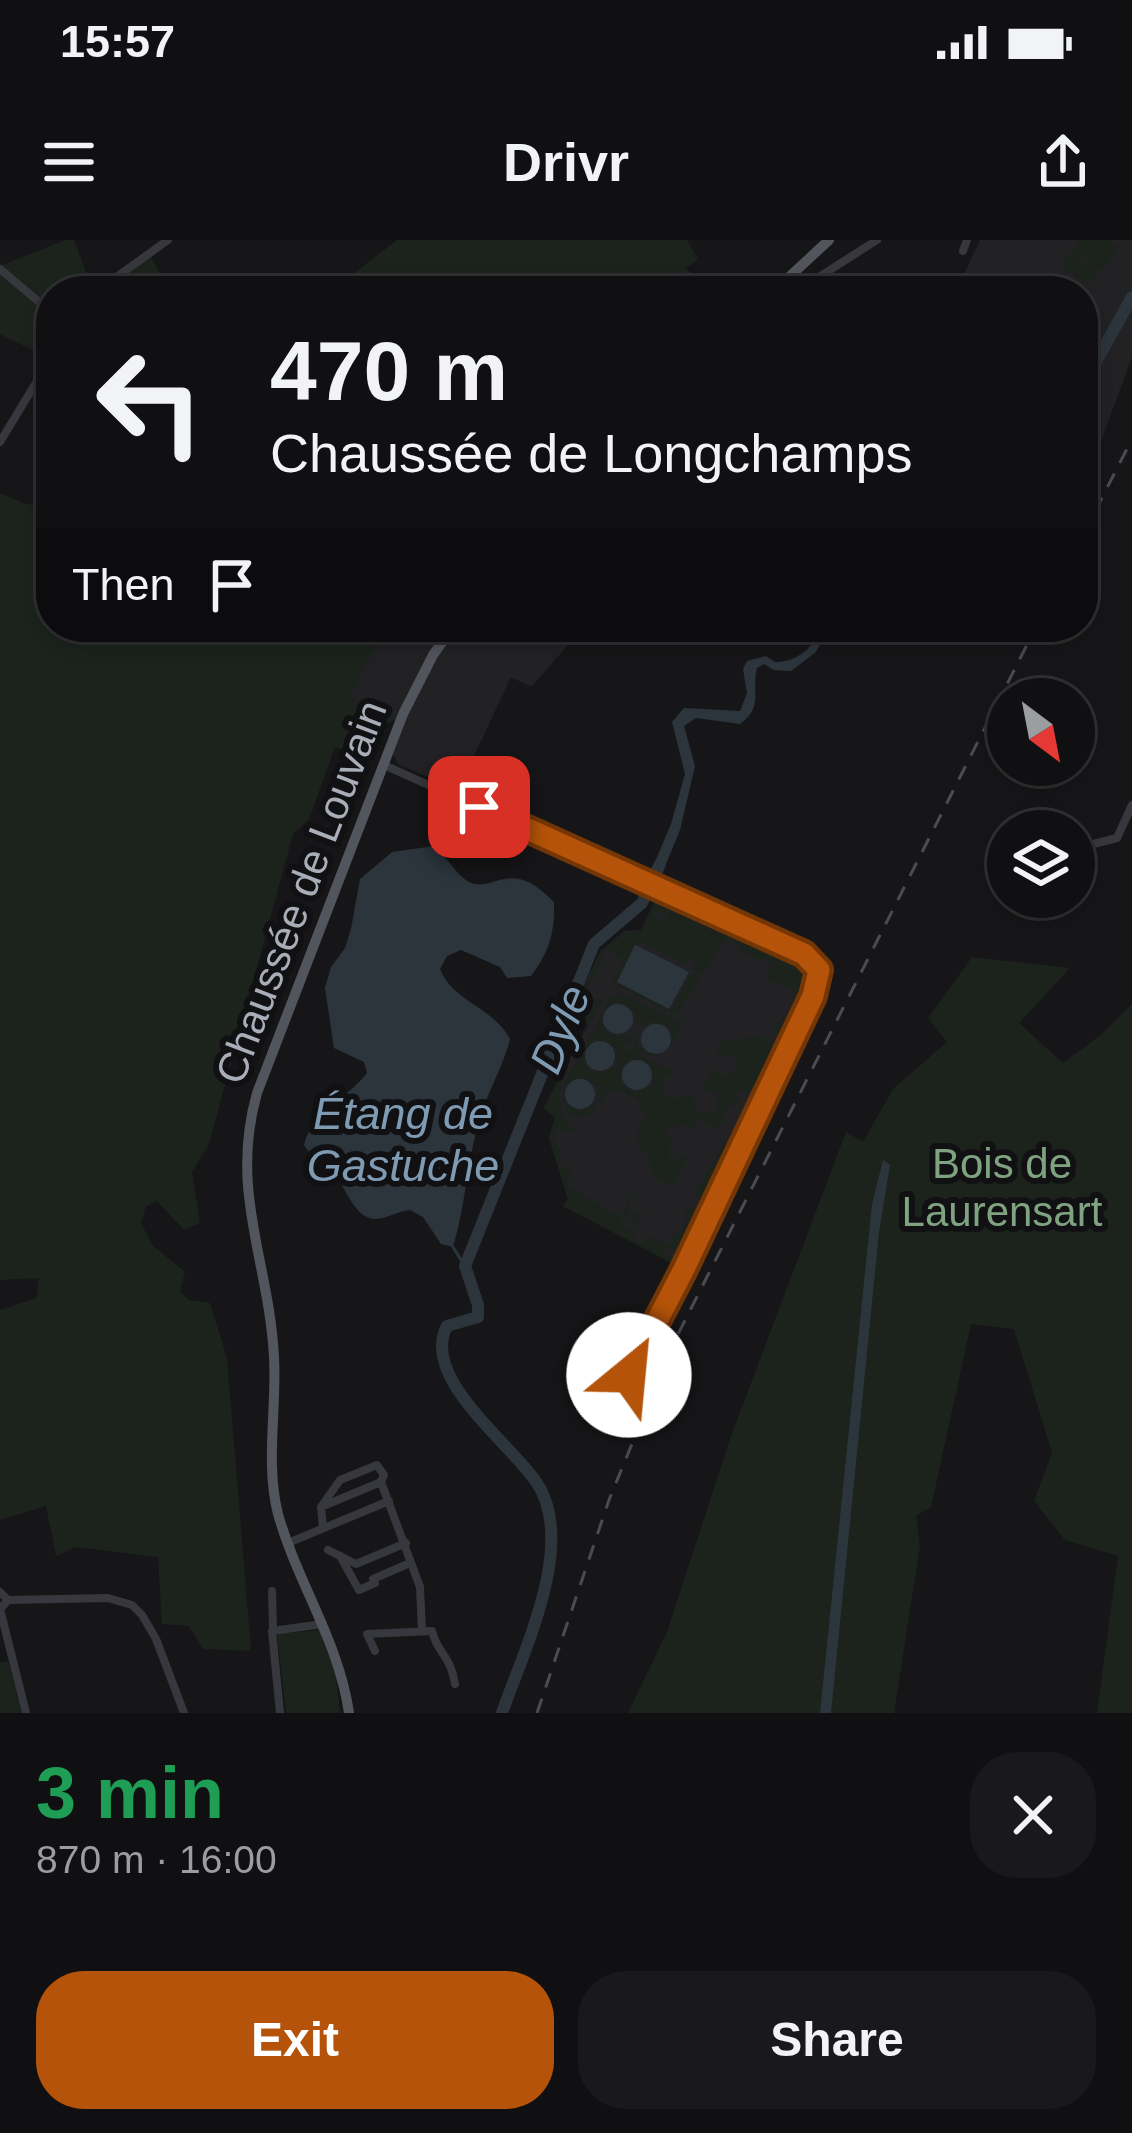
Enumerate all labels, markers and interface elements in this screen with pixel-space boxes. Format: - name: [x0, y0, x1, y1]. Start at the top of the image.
- text: 15:57: [60, 16, 175, 67]
- icon: menu: [36, 129, 102, 195]
- icon: share: [1030, 129, 1096, 195]
- text: Drivr: [503, 132, 629, 192]
- icon: left: [72, 324, 228, 480]
- text: 470 m: [270, 324, 508, 418]
- text: Chaussée de Longchamps: [270, 423, 912, 483]
- icon: arrive: [199, 552, 265, 618]
- text: Then: [72, 559, 175, 610]
- north arrow: [987, 678, 1095, 786]
- map controls: [987, 678, 1095, 918]
- street label: Chaussée de Louvain: [206, 694, 396, 1090]
- pin: [428, 756, 530, 858]
- icon: arrive: [446, 774, 512, 840]
- button: layers: [987, 810, 1095, 918]
- water label: Dyle: [519, 978, 601, 1080]
- water label: Étang de Gastuche: [307, 1088, 499, 1191]
- park label: Bois de Laurensart: [902, 1140, 1103, 1235]
- position arrow: [566, 1312, 692, 1438]
- button: close: [970, 1752, 1096, 1878]
- text: 3 min: [36, 1753, 224, 1833]
- text: 870 m · 16:00: [36, 1838, 277, 1881]
- button: Exit: [36, 1971, 554, 2109]
- button: Share: [578, 1971, 1096, 2109]

